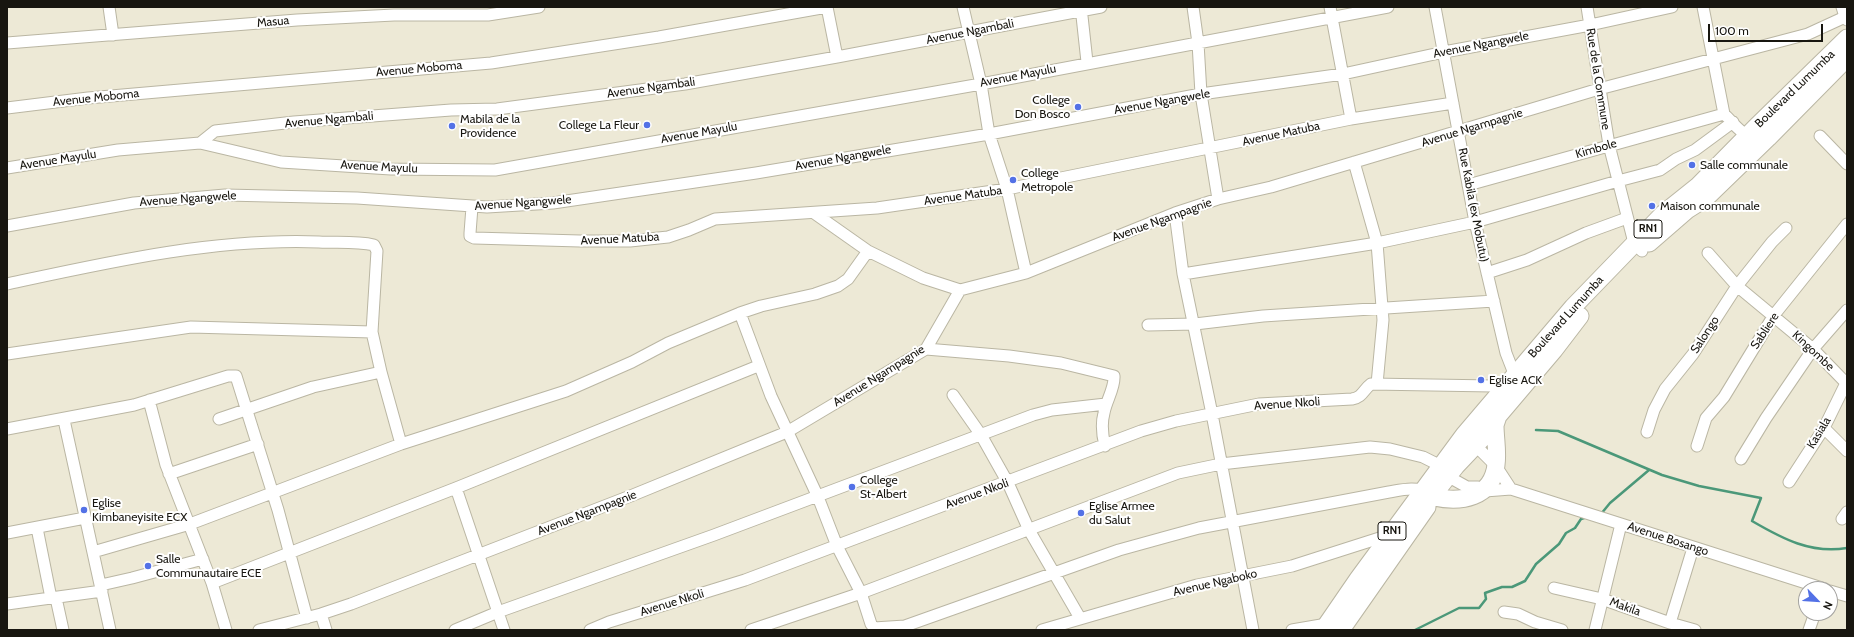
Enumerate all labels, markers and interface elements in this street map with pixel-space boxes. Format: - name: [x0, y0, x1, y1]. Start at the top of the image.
- street label: Masua: [256, 13, 290, 31]
- street label: Avenue Ngambali: [925, 16, 1015, 48]
- scale bar: [1710, 16, 1825, 42]
- text: 100 m: [1715, 23, 1749, 38]
- street label: Rue de la Commune: [1583, 27, 1613, 131]
- street label: Avenue Ngangwele: [1432, 29, 1530, 61]
- street label: Boulevard Lumumba: [1752, 47, 1838, 131]
- street label: Avenue Moboma: [375, 58, 463, 80]
- street label: Avenue Mayulu: [979, 62, 1057, 90]
- street label: Avenue Ngambali: [606, 75, 696, 101]
- street label: Avenue Moboma: [52, 86, 140, 110]
- street label: Avenue Ngangwele: [1113, 86, 1211, 118]
- place label: College Don Bosco: [1015, 93, 1070, 121]
- marker: College Don Bosco: [1073, 102, 1083, 112]
- street label: Avenue Ngampagnie: [1420, 106, 1524, 150]
- street label: Avenue Ngambali: [284, 109, 374, 131]
- place label: Mabila de la Providence: [460, 112, 520, 140]
- place label: College La Fleur: [559, 118, 639, 132]
- street label: Avenue Mayulu: [660, 119, 738, 147]
- street label: Avenue Matuba: [1241, 119, 1321, 149]
- marker: College La Fleur: [642, 120, 652, 130]
- marker: Mabila de la Providence: [447, 121, 457, 131]
- street label: Kimbole: [1574, 136, 1618, 162]
- street label: Avenue Ngangwele: [794, 142, 892, 174]
- street label: Avenue Mayulu: [19, 147, 97, 173]
- street label: Rue Kabila (ex Mobutu): [1455, 147, 1491, 263]
- street label: Avenue Mayulu: [340, 158, 418, 176]
- place label: Salle communale: [1700, 158, 1788, 172]
- marker: Salle communale: [1687, 160, 1697, 170]
- place label: College Metropole: [1021, 166, 1073, 194]
- marker: College Metropole: [1008, 175, 1018, 185]
- street label: Avenue Matuba: [923, 183, 1003, 209]
- street label: Avenue Ngangwele: [139, 188, 237, 210]
- street label: Avenue Ngangwele: [474, 192, 572, 214]
- street label: Avenue Ngampagnie: [1110, 195, 1214, 245]
- place label: Maison communale: [1660, 199, 1760, 213]
- marker: Maison communale: [1647, 201, 1657, 211]
- road number: RN1: [1634, 220, 1662, 238]
- street label: Avenue Matuba: [580, 230, 660, 248]
- street label: Boulevard Lumumba: [1525, 273, 1607, 361]
- street label: Sabliere: [1748, 310, 1782, 352]
- street label: Salongo: [1688, 314, 1722, 356]
- street label: Kingombe: [1789, 328, 1837, 374]
- street label: Avenue Ngampagnie: [831, 342, 927, 410]
- place label: Eglise ACK: [1489, 373, 1542, 387]
- marker: Eglise ACK: [1476, 375, 1486, 385]
- street label: Avenue Nkoli: [1253, 395, 1321, 413]
- street label: Kasiala: [1804, 415, 1834, 451]
- place label: College St-Albert: [860, 473, 907, 501]
- street label: Avenue Nkoli: [943, 476, 1011, 512]
- marker: College St-Albert: [847, 482, 857, 492]
- street label: Avenue Ngampagnie: [535, 487, 639, 539]
- place label: Eglise Kimbaneyisite ECX: [92, 496, 187, 524]
- place label: Eglise Armee du Salut: [1089, 499, 1155, 527]
- marker: Eglise Kimbaneyisite ECX: [79, 505, 89, 515]
- marker: Eglise Armee du Salut: [1076, 508, 1086, 518]
- street label: Avenue Bosango: [1626, 519, 1710, 559]
- road number: RN1: [1378, 522, 1406, 540]
- place label: Salle Communautaire ECE: [156, 552, 261, 580]
- marker: Salle Communautaire ECE: [143, 561, 153, 571]
- street label: Avenue Ngaboko: [1172, 566, 1258, 600]
- north arrow: [1798, 581, 1838, 621]
- street label: Avenue Nkoli: [638, 586, 706, 620]
- street label: Makila: [1608, 595, 1642, 619]
- text: N: [1820, 599, 1836, 612]

